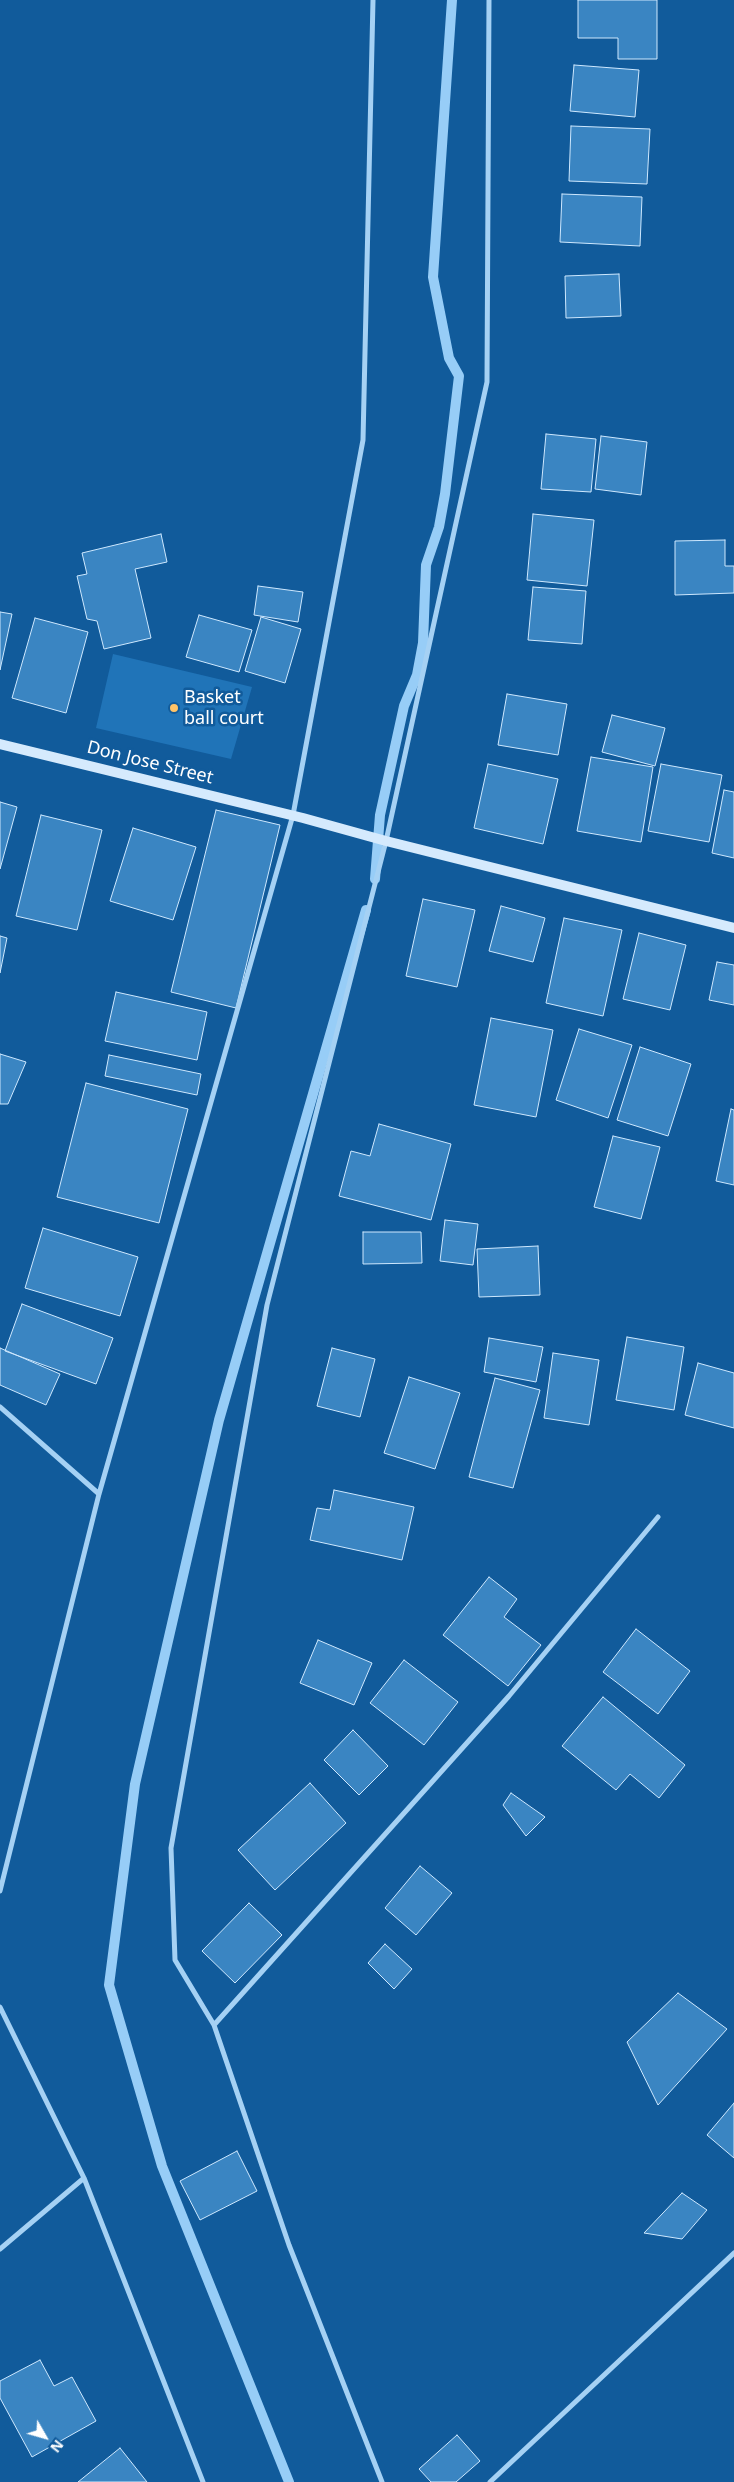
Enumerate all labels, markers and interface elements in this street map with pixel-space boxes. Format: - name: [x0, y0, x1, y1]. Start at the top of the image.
- place label: Basket ball court: [184, 687, 264, 730]
- marker: Basket ball court: [168, 702, 180, 714]
- street label: Don Jose Street: [85, 737, 215, 789]
- north arrow: [20, 2412, 70, 2462]
- text: N: [46, 2436, 68, 2457]

